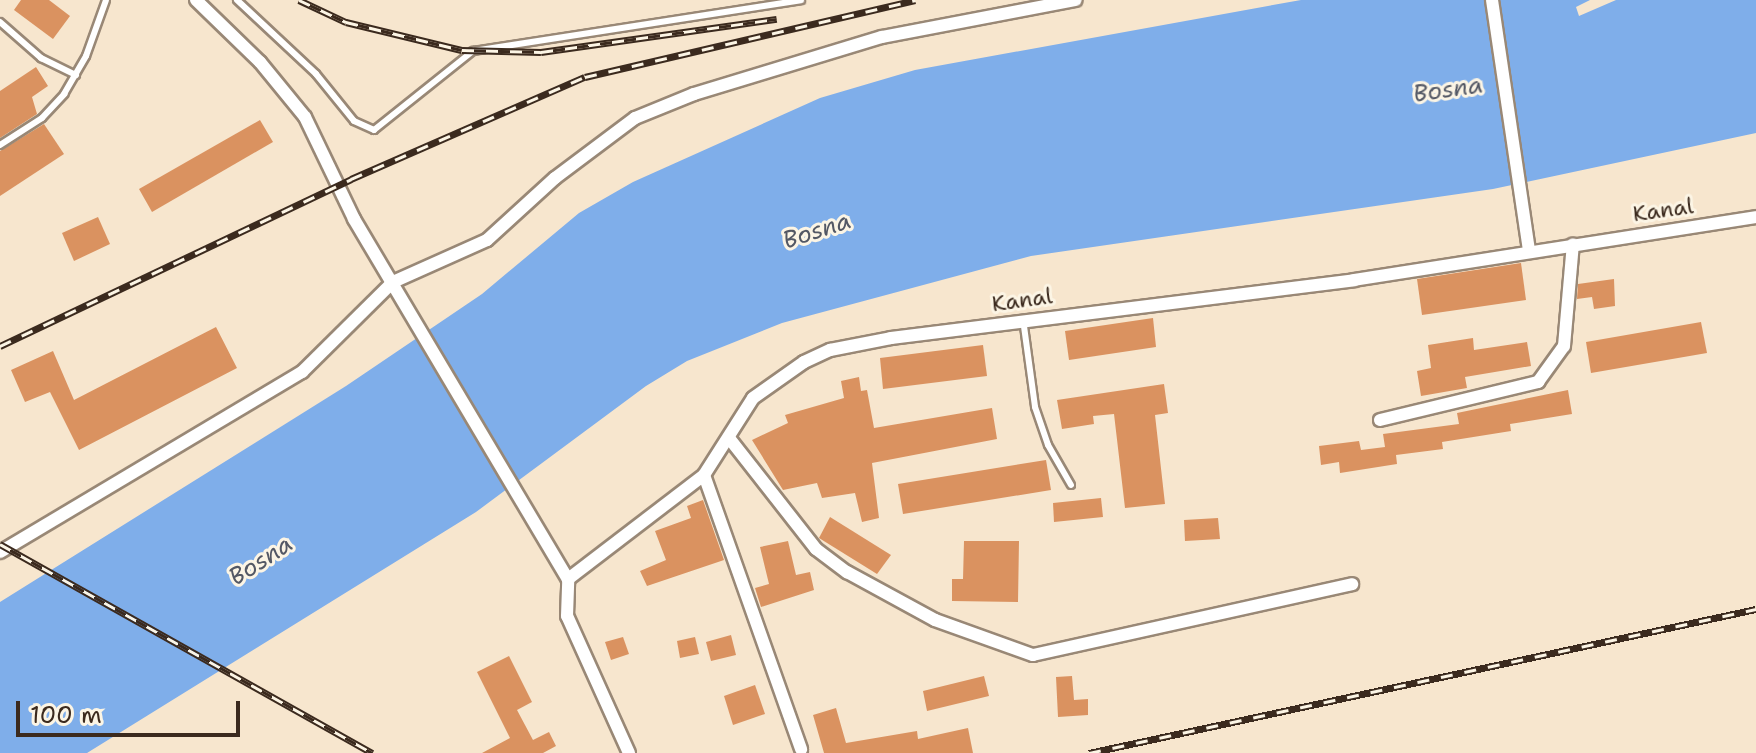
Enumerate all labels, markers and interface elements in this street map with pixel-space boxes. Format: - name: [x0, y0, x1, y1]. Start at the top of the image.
- water label: Bosna: [1411, 71, 1485, 109]
- street label: Kanal: [1631, 193, 1695, 227]
- water label: Bosna: [779, 206, 855, 256]
- street label: Kanal: [990, 283, 1054, 317]
- water label: Bosna: [224, 530, 298, 592]
- scale bar: [20, 685, 244, 735]
- text: 100 m: [30, 699, 102, 731]

